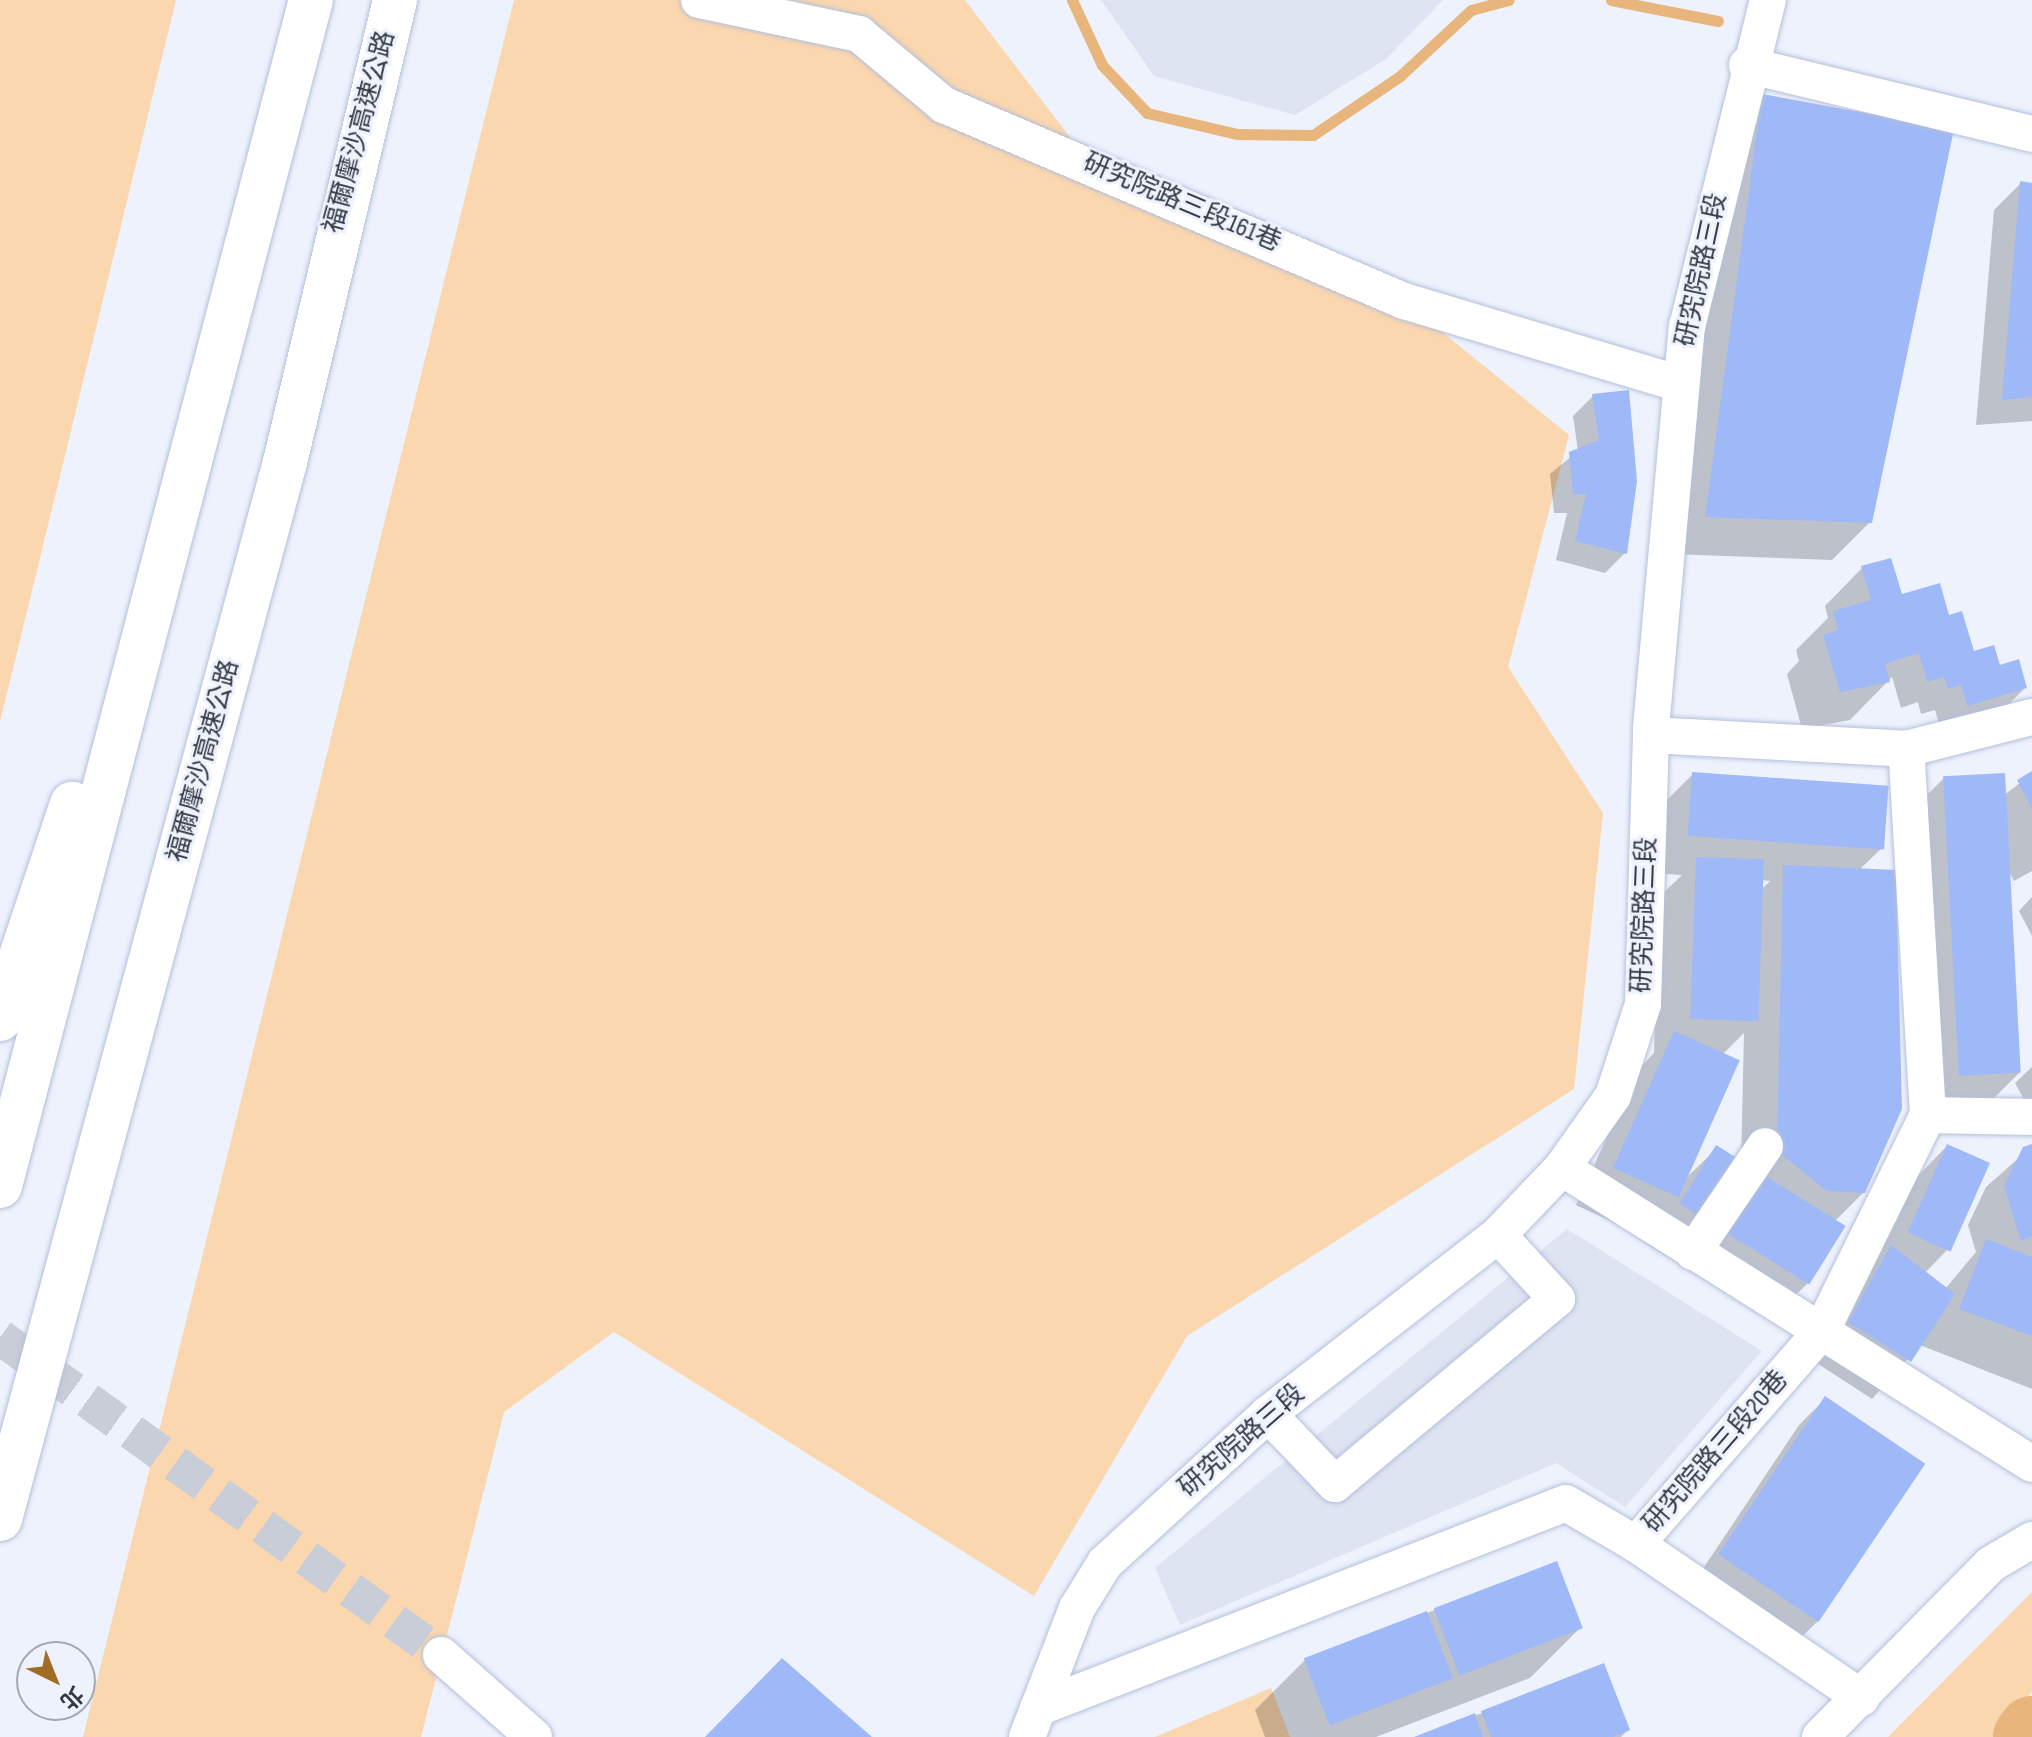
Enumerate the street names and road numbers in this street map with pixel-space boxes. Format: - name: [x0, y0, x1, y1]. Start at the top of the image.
- street label: 福爾摩沙高速公路: [318, 28, 402, 236]
- street label: 研究院路三段161巷: [1079, 147, 1285, 259]
- street label: 研究院路三段: [1671, 190, 1733, 350]
- street label: 福爾摩沙高速公路: [162, 657, 246, 865]
- street label: 研究院路三段: [1627, 837, 1663, 993]
- street label: 研究院路三段20巷: [1637, 1365, 1795, 1539]
- street label: 研究院路三段: [1173, 1378, 1311, 1504]

